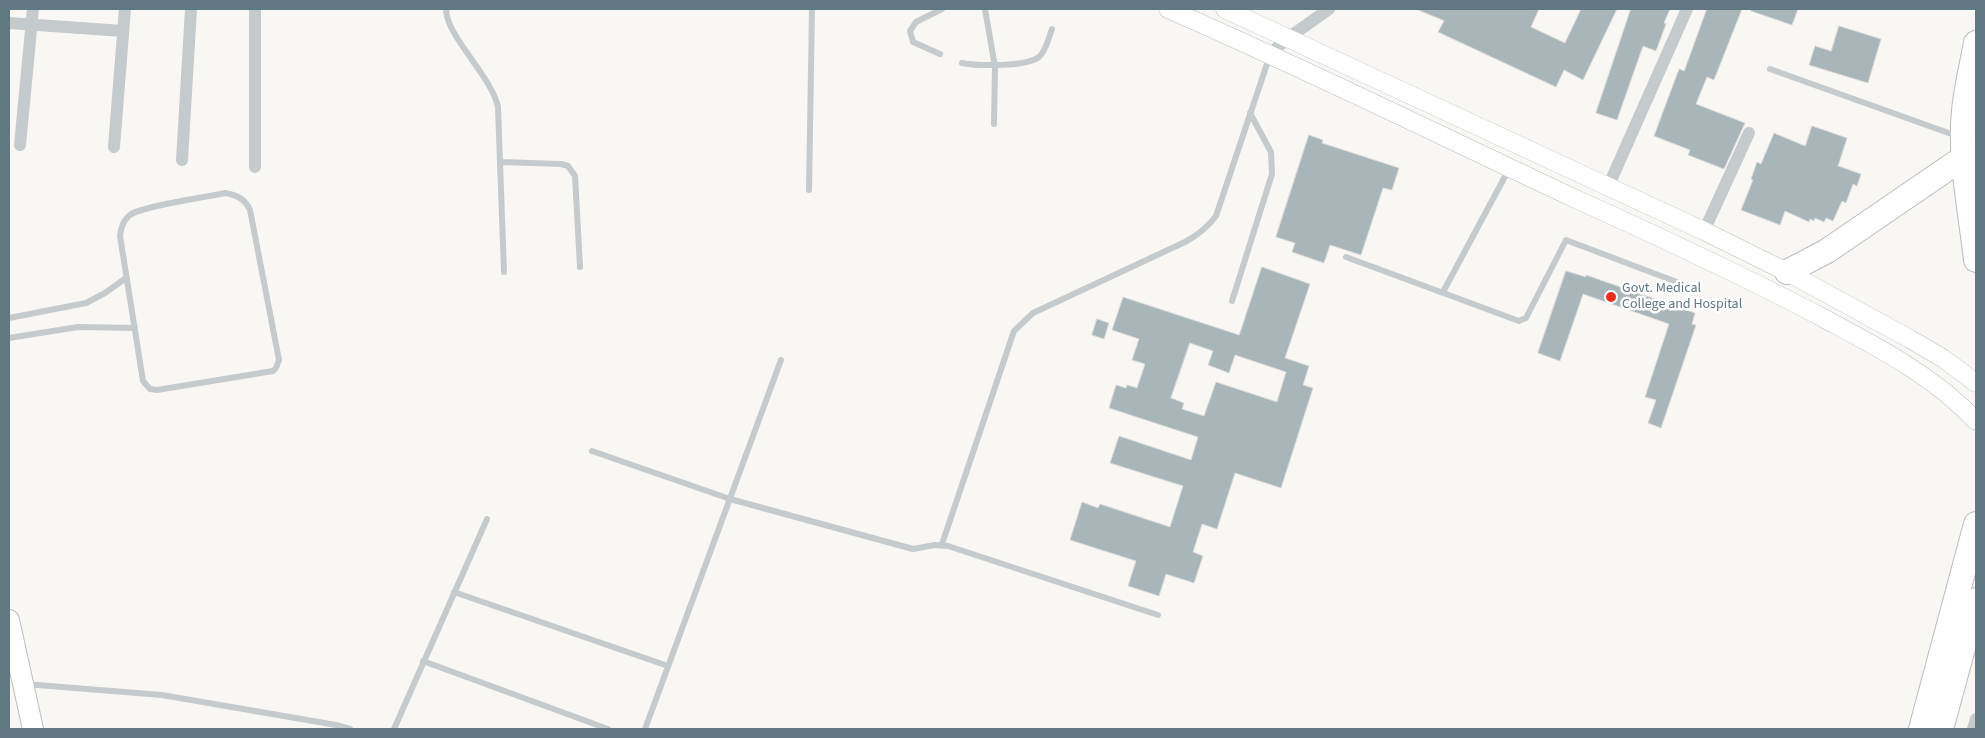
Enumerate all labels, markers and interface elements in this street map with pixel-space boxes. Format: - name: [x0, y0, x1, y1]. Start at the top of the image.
- place label: Govt. Medical College and Hospital: [1622, 281, 1742, 314]
- marker: Govt. Medical College and Hospital: [1604, 290, 1618, 304]

